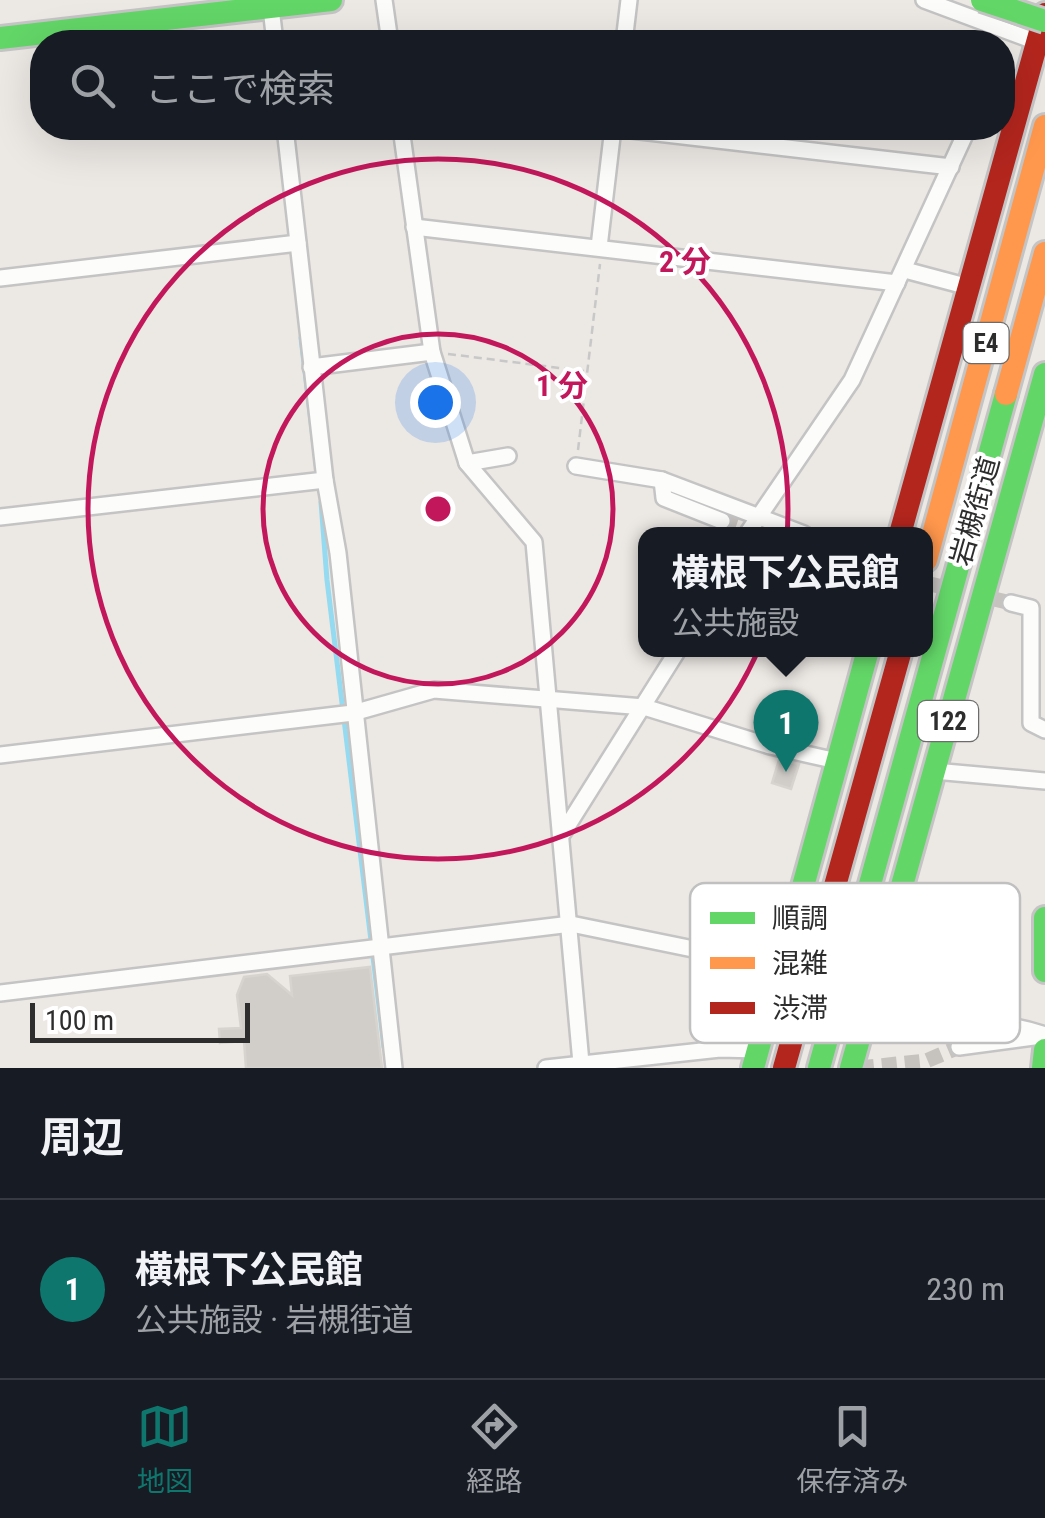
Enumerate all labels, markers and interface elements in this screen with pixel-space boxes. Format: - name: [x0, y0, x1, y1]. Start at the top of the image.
- search box: [30, 30, 1015, 140]
- icon: search: [65, 58, 120, 113]
- text: ここで検索: [145, 67, 335, 111]
- text: 2 分: [659, 244, 711, 279]
- road number: E4: [964, 323, 1008, 363]
- text: 1 分: [536, 368, 588, 403]
- your location: [410, 377, 461, 428]
- street label: 岩槻街道: [944, 453, 1006, 569]
- centre of rings: [420, 491, 456, 527]
- popup: [638, 527, 933, 657]
- text: 横根下公民館: [671, 551, 900, 595]
- text: 公共施設: [671, 604, 800, 642]
- pin: 1: [754, 690, 818, 772]
- road number: 122: [918, 701, 978, 741]
- legend: [690, 883, 1020, 1043]
- text: 順調: [772, 902, 828, 935]
- text: 混雑: [772, 947, 828, 980]
- text: 渋滞: [772, 992, 828, 1025]
- scale bar: [30, 998, 250, 1042]
- text: 100 m: [45, 1004, 114, 1037]
- text: 周辺: [40, 1113, 124, 1162]
- text: 横根下公民館: [135, 1248, 363, 1292]
- text: 1: [64, 1270, 81, 1308]
- text: 230 m: [926, 1270, 1005, 1308]
- text: 公共施設 · 岩槻街道: [135, 1301, 414, 1339]
- tab: 地図: [137, 1399, 193, 1499]
- tab: 経路: [466, 1399, 522, 1499]
- tab: 保存済み: [796, 1399, 908, 1499]

